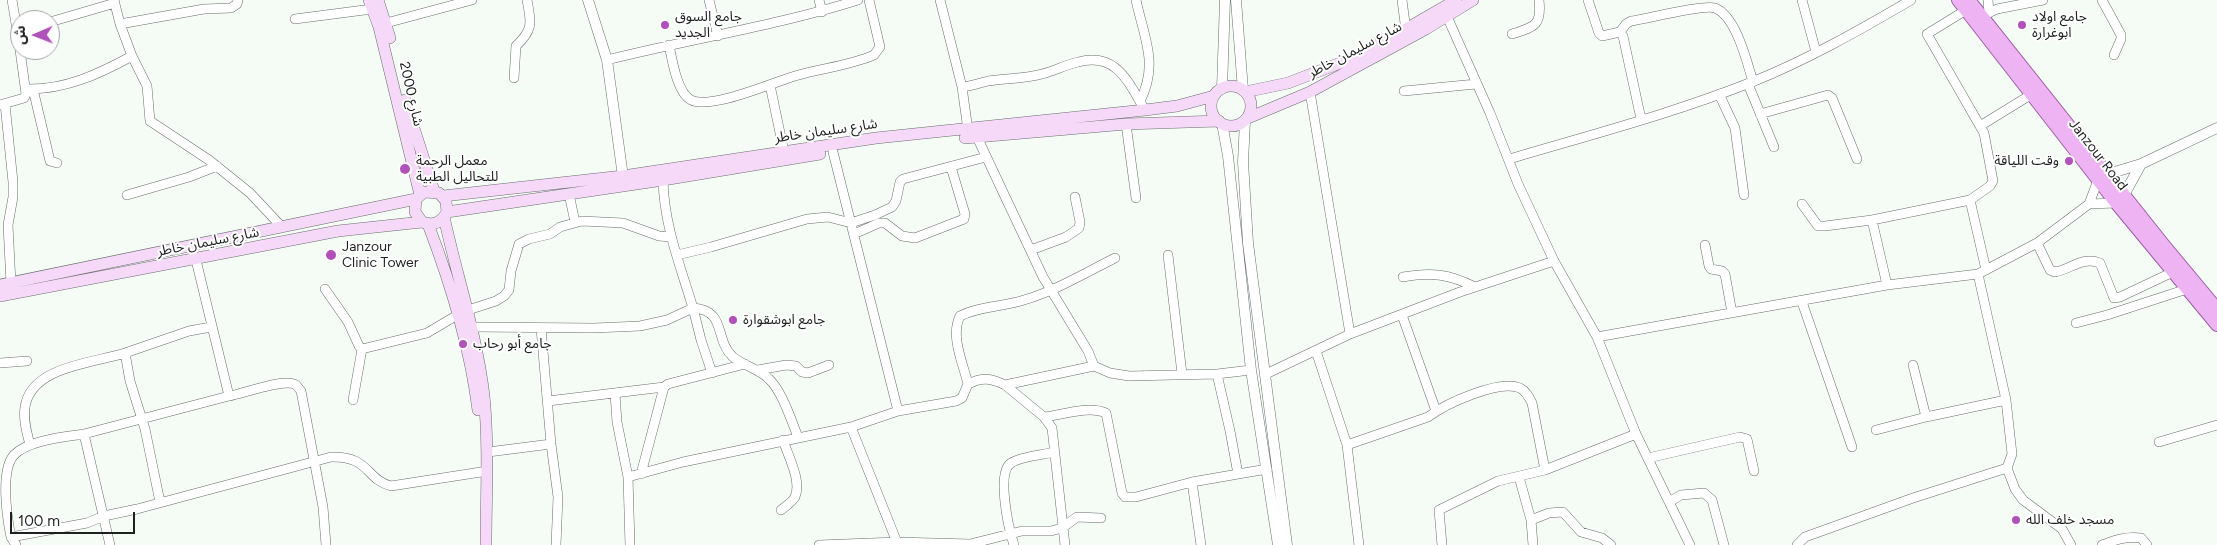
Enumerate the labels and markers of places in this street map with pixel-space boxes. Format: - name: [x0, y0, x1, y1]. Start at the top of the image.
- place label: جامع السوق الجديد: [675, 9, 742, 41]
- place label: جامع اولاد ابوغرارة: [2032, 9, 2087, 41]
- marker: جامع السوق الجديد: [659, 19, 671, 31]
- marker: جامع اولاد ابوغرارة: [2016, 19, 2028, 31]
- place label: معمل الرحمة للتحاليل الطبية: [416, 153, 498, 186]
- place label: وقت اللياقة: [1994, 153, 2059, 169]
- marker: وقت اللياقة: [2063, 155, 2075, 167]
- marker: معمل الرحمة للتحاليل الطبية: [398, 162, 412, 176]
- place label: Janzour Clinic Tower: [342, 239, 419, 272]
- marker: Janzour Clinic Tower: [324, 248, 338, 262]
- place label: جامع ابوشقوارة: [743, 312, 825, 328]
- marker: جامع ابوشقوارة: [727, 314, 739, 326]
- place label: جامع أبو رحاب: [473, 336, 551, 352]
- marker: جامع أبو رحاب: [457, 338, 469, 350]
- place label: مسجد خلف الله: [2026, 512, 2114, 528]
- marker: مسجد خلف الله: [2010, 514, 2022, 526]

